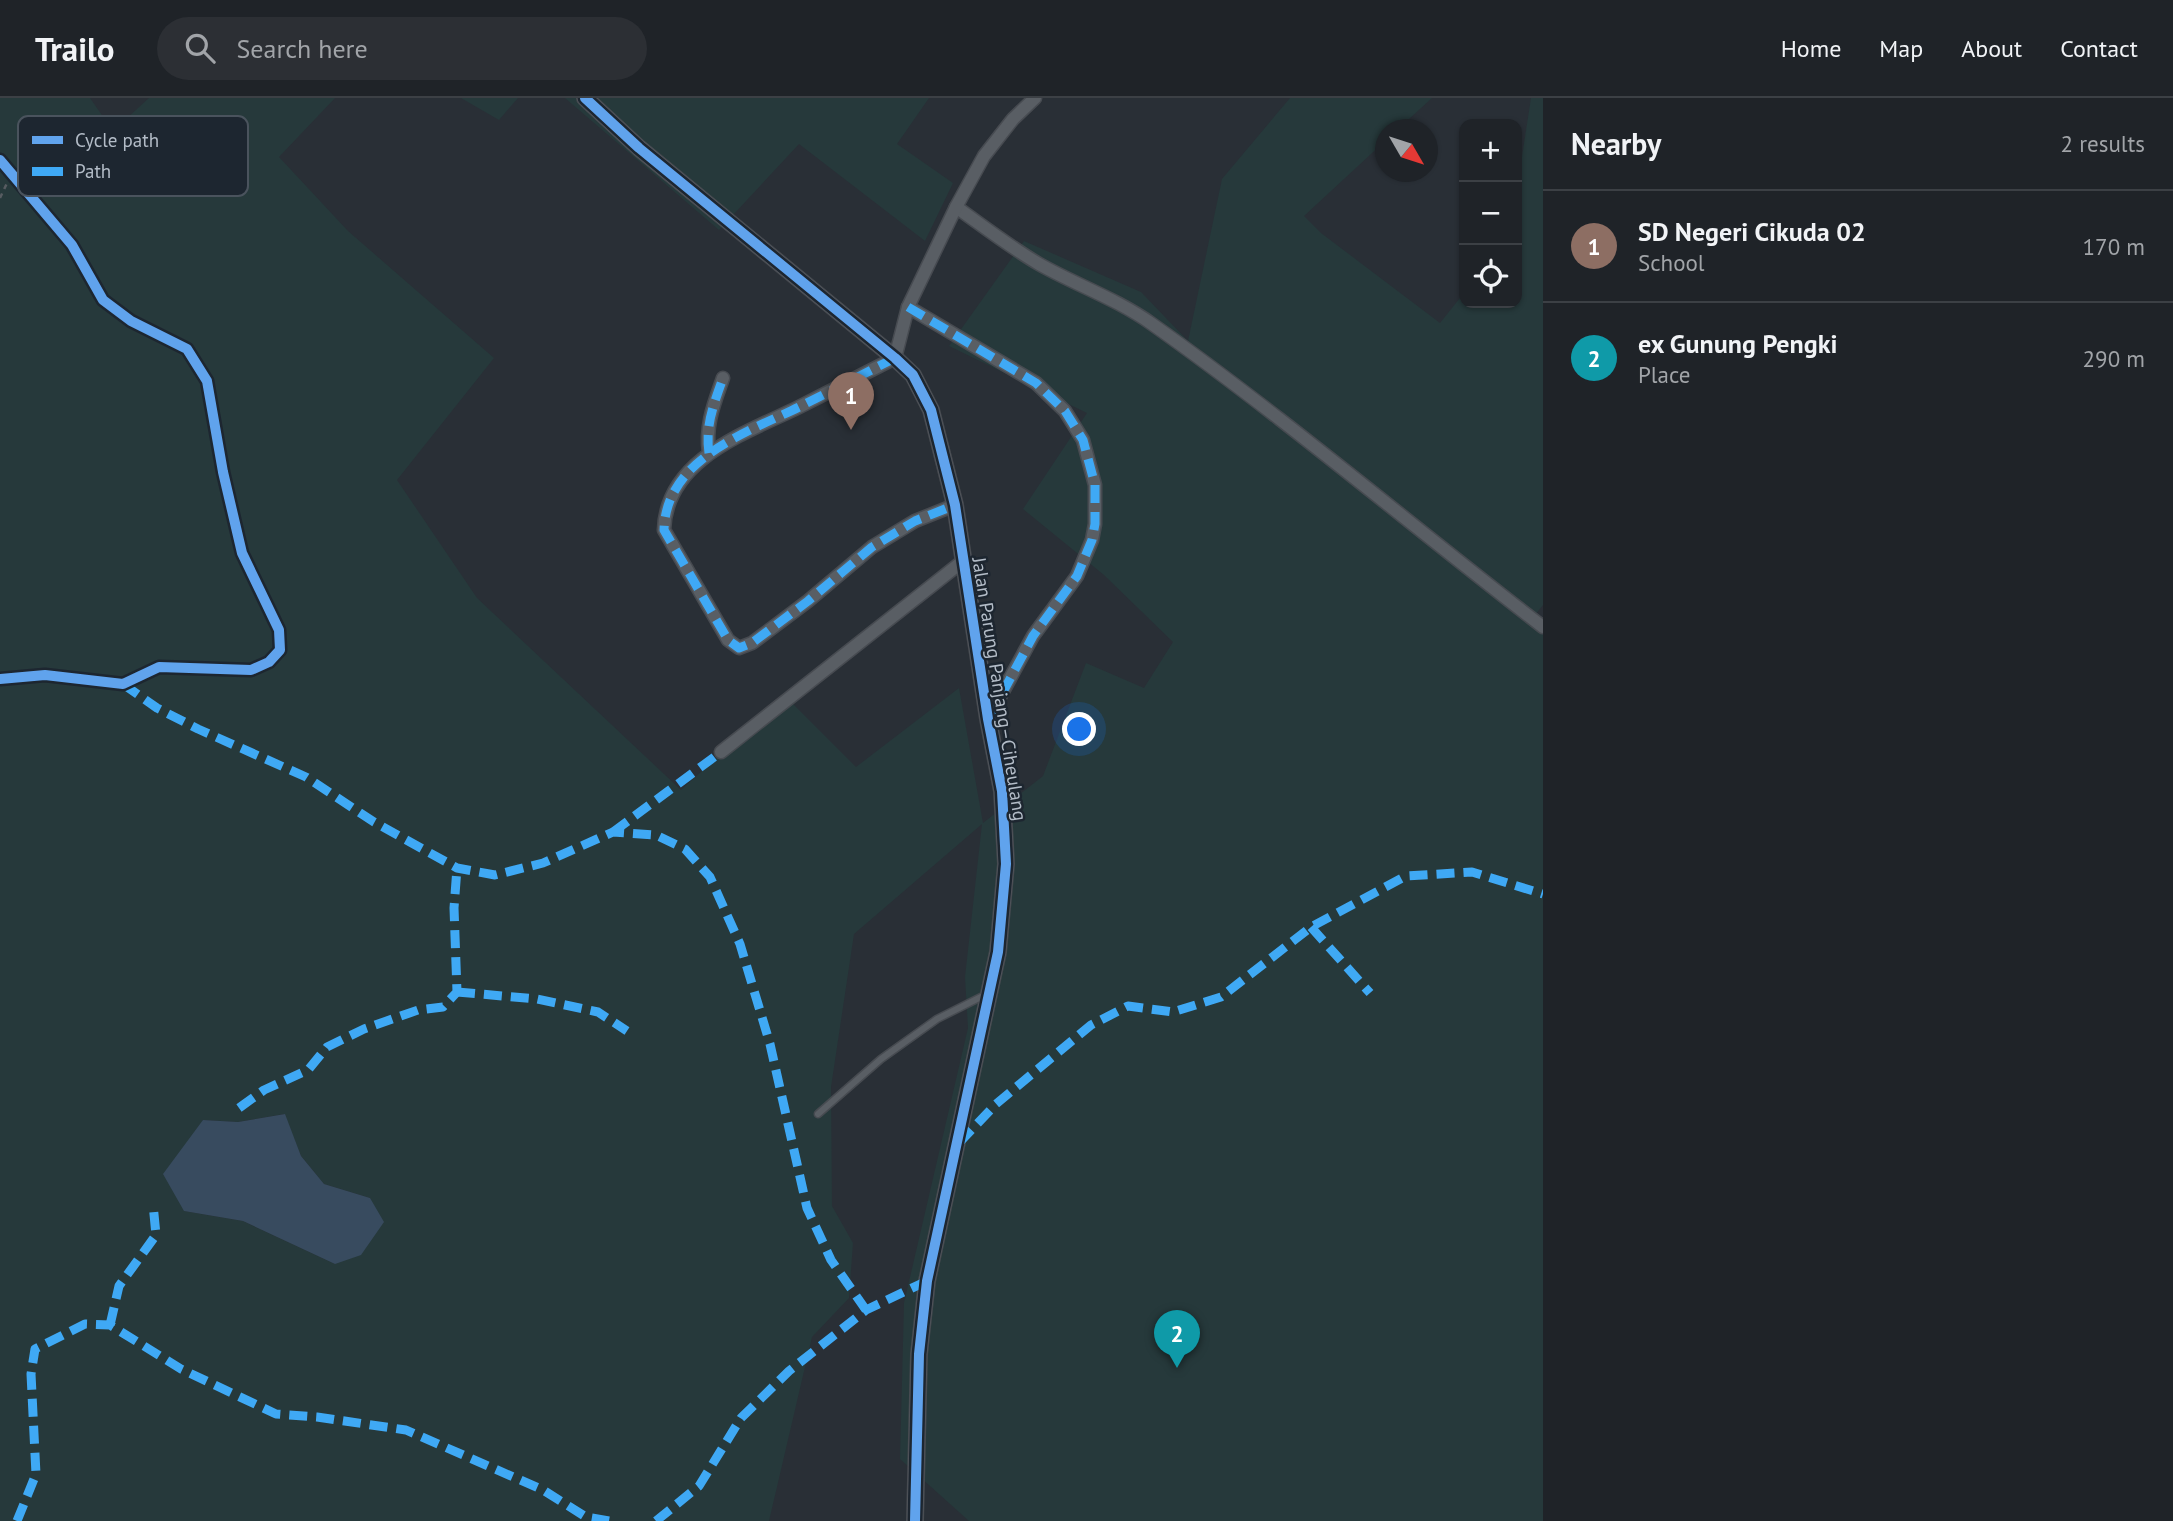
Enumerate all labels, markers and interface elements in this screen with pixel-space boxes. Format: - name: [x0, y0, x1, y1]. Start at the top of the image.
- search box: [157, 17, 647, 80]
- text: Trailo: [35, 27, 115, 70]
- icon: search: [181, 29, 219, 67]
- text: Search here: [237, 32, 368, 65]
- text: Home: [1781, 33, 1841, 64]
- text: Map: [1879, 33, 1923, 64]
- text: About: [1961, 33, 2022, 64]
- text: Contact: [2060, 33, 2138, 64]
- legend: [18, 116, 248, 196]
- north arrow: [1375, 119, 1438, 182]
- map controls: [1459, 119, 1522, 308]
- button: +: [1459, 119, 1522, 182]
- text: Nearby: [1571, 124, 1661, 163]
- text: Cycle path: [75, 128, 159, 152]
- text: 2 results: [2061, 129, 2145, 158]
- text: Path: [75, 159, 111, 183]
- button: −: [1459, 182, 1522, 245]
- text: SD Negeri Cikuda 02: [1638, 215, 1866, 248]
- text: 1: [1587, 232, 1601, 261]
- text: 170 m: [2083, 232, 2145, 261]
- button: locate: [1459, 245, 1522, 308]
- text: School: [1638, 248, 1705, 277]
- text: ex Gunung Pengki: [1638, 327, 1837, 360]
- text: 2: [1587, 344, 1601, 373]
- text: 290 m: [2083, 344, 2145, 373]
- text: Place: [1638, 360, 1691, 389]
- pin: 1: [828, 372, 874, 430]
- street label: Jalan Parung Panjang–Ciheulang: [967, 555, 1033, 822]
- your location: [1062, 712, 1096, 746]
- pin: 2: [1154, 1310, 1200, 1368]

